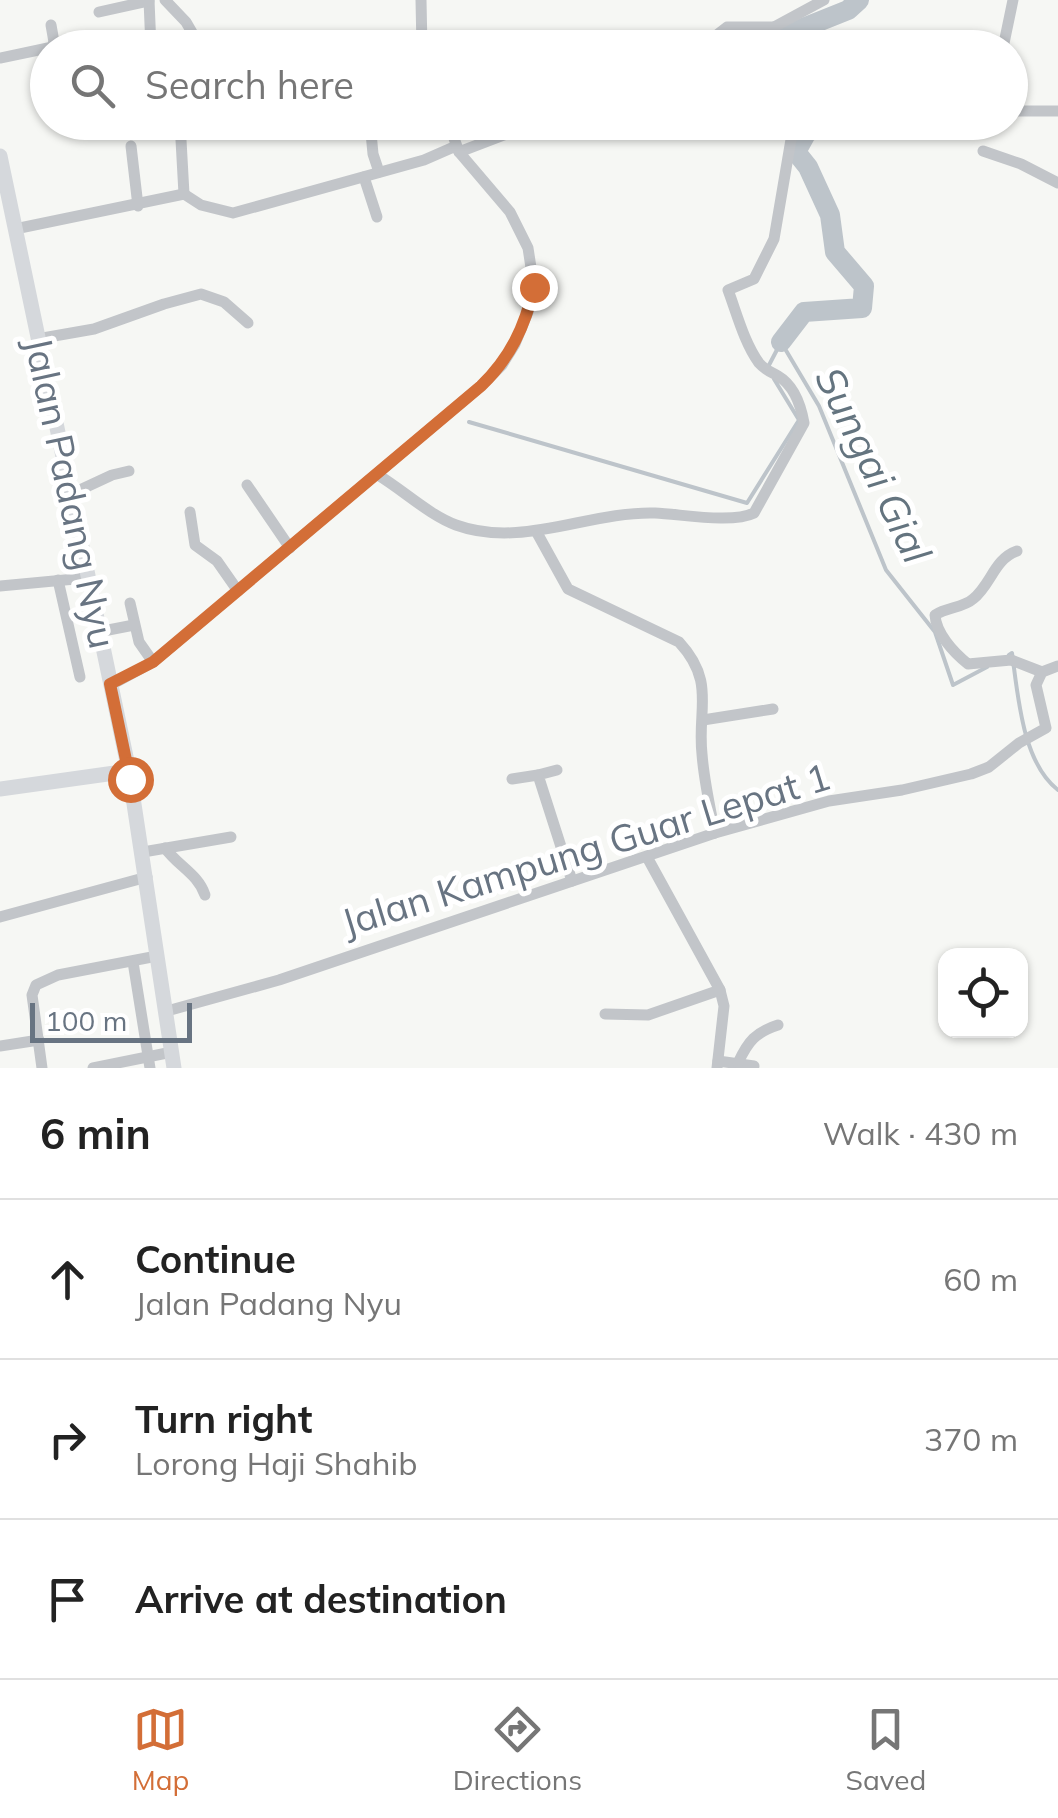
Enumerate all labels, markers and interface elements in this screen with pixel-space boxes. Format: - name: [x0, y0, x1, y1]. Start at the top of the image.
- search box: [30, 30, 1028, 140]
- icon: search: [65, 58, 120, 113]
- text: Search here: [145, 61, 354, 109]
- route end: [512, 265, 558, 311]
- street label: Jalan Padang Nyu: [15, 333, 127, 653]
- water label: Sungai Gial: [805, 358, 943, 571]
- street label: Jalan Kampung Guar Lepat 1: [336, 752, 836, 946]
- route start: [108, 757, 154, 803]
- map controls: [938, 948, 1028, 1038]
- button: locate: [938, 948, 1028, 1038]
- scale bar: [30, 998, 192, 1042]
- text: 100 m: [45, 1003, 127, 1038]
- text: 6 min: [40, 1107, 151, 1160]
- text: Walk · 430 m: [823, 1113, 1018, 1153]
- text: Continue: [135, 1235, 296, 1283]
- icon: ahead: [40, 1252, 95, 1307]
- text: 60 m: [943, 1259, 1018, 1299]
- text: Jalan Padang Nyu: [135, 1283, 402, 1323]
- text: Turn right: [135, 1395, 312, 1443]
- icon: right: [40, 1412, 95, 1467]
- text: 370 m: [924, 1419, 1018, 1459]
- text: Lorong Haji Shahib: [135, 1443, 417, 1483]
- icon: arrive: [40, 1572, 95, 1627]
- text: Arrive at destination: [135, 1575, 507, 1623]
- tab: Map: [132, 1702, 189, 1797]
- tab: Directions: [453, 1702, 582, 1797]
- tab: Saved: [845, 1702, 926, 1797]

